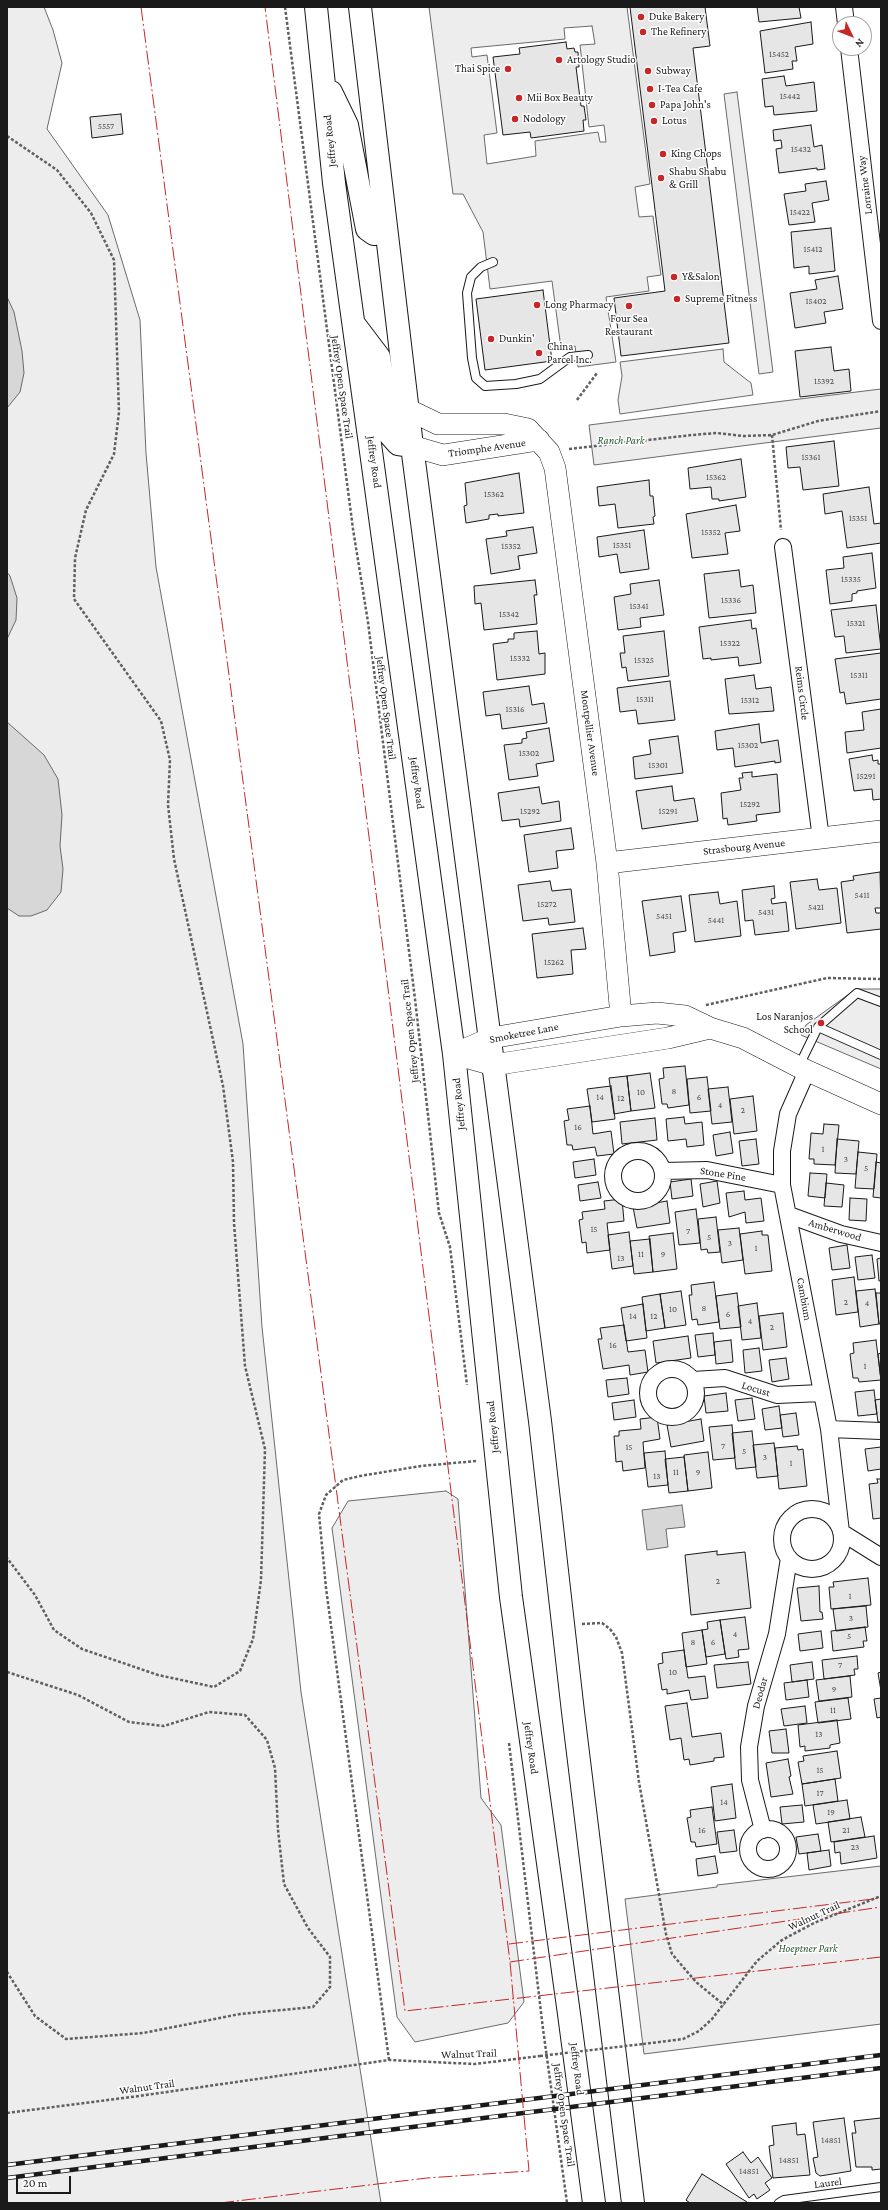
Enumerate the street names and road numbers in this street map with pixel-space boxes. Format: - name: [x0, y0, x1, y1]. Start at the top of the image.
- street label: Jeffrey Road: [321, 114, 339, 168]
- street label: Lorraine Way: [855, 155, 875, 215]
- street label: Jeffrey Open Space Trail: [328, 335, 356, 439]
- street label: Jeffrey Road: [364, 435, 384, 489]
- street label: Triomphe Avenue: [447, 436, 527, 460]
- street label: Jeffrey Open Space Trail: [373, 656, 399, 760]
- street label: Reims Circle: [792, 665, 812, 721]
- street label: Montpellier Avenue: [577, 689, 603, 777]
- street label: Jeffrey Road: [407, 756, 427, 810]
- street label: Strasbourg Avenue: [702, 836, 786, 858]
- street label: Jeffrey Open Space Trail: [398, 979, 422, 1083]
- street label: Smoketree Lane: [488, 1020, 560, 1046]
- street label: Jeffrey Road: [450, 1077, 468, 1131]
- street label: Stone Pine: [699, 1164, 747, 1184]
- street label: Amberwood: [807, 1216, 863, 1244]
- street label: Cambium: [794, 1276, 814, 1322]
- street label: Locust: [740, 1378, 772, 1400]
- street label: Jeffrey Road: [484, 1400, 502, 1454]
- street label: Deodar: [749, 1676, 771, 1710]
- street label: Jeffrey Road: [521, 1721, 541, 1775]
- street label: Walnut Trail: [786, 1898, 842, 1934]
- street label: Jeffrey Road: [567, 2042, 587, 2096]
- street label: Walnut Trail: [441, 2046, 497, 2062]
- street label: Jeffrey Open Space Trail: [550, 2063, 578, 2167]
- street label: Walnut Trail: [119, 2077, 175, 2097]
- street label: Laurel: [813, 2175, 843, 2191]

